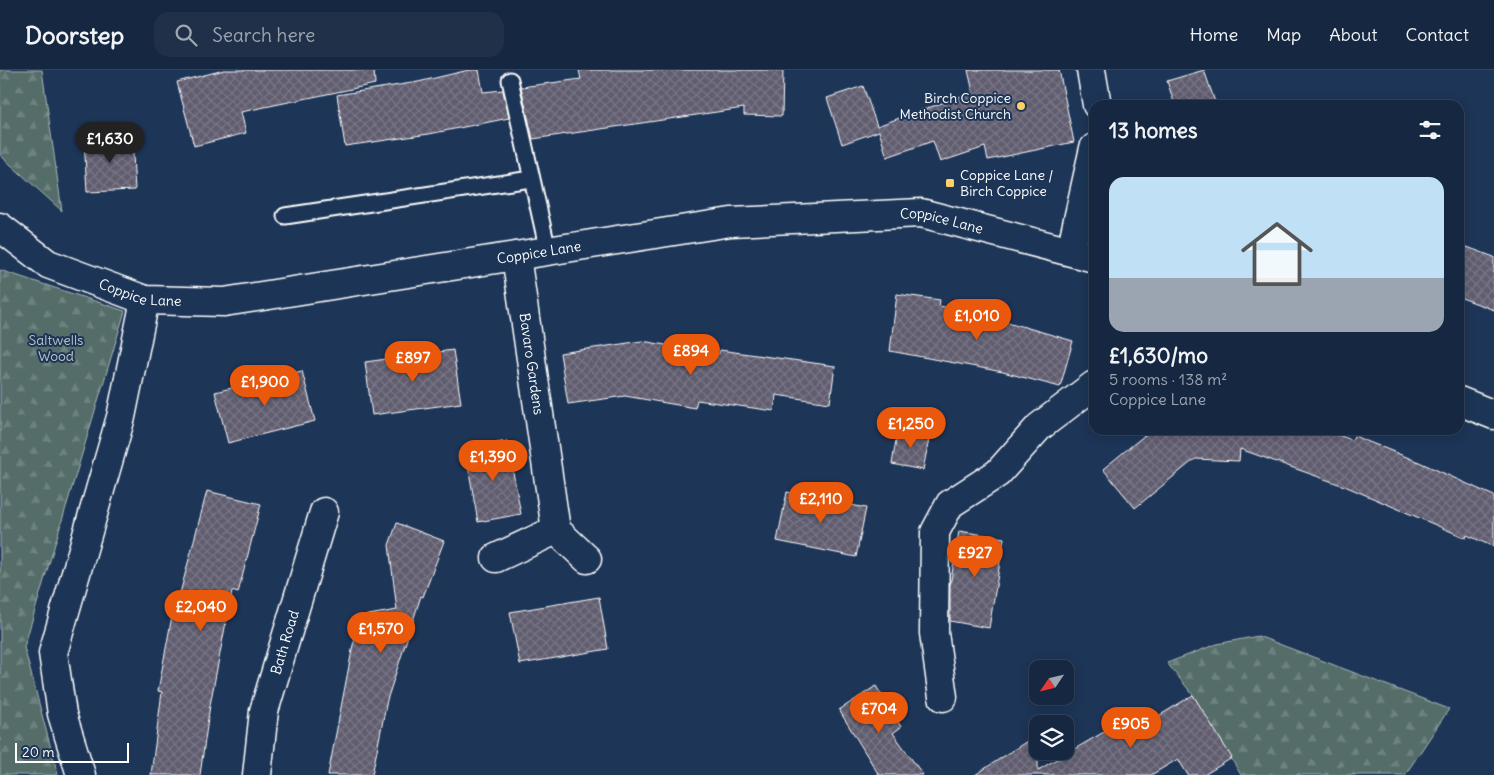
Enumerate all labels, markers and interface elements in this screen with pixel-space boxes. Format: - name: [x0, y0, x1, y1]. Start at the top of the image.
- search box: [154, 12, 504, 57]
- text: Doorstep: [25, 20, 124, 50]
- icon: search: [172, 21, 200, 49]
- text: Search here: [212, 23, 315, 47]
- text: Home: [1190, 23, 1238, 46]
- text: Map: [1266, 23, 1301, 46]
- text: About: [1329, 23, 1377, 46]
- text: Contact: [1405, 23, 1469, 46]
- place label: Birch Coppice Methodist Church: [900, 89, 1011, 123]
- marker: Birch Coppice Methodist Church: [1015, 100, 1027, 112]
- icon: filters: [1416, 116, 1444, 144]
- text: 13 homes: [1109, 117, 1197, 144]
- pin: £1,630: [69, 122, 151, 164]
- text: £1,630: [87, 128, 133, 148]
- place label: Coppice Lane / Birch Coppice: [960, 166, 1053, 200]
- marker: Coppice Lane / Birch Coppice: [944, 177, 956, 189]
- street label: Coppice Lane: [900, 204, 985, 238]
- icon: home: [1232, 209, 1322, 299]
- street label: Coppice Lane: [496, 237, 582, 268]
- street label: Coppice Lane: [96, 275, 182, 310]
- pin: £1,010: [936, 298, 1018, 341]
- text: £1,010: [954, 305, 1000, 325]
- street label: Bavaro Gardens: [515, 312, 548, 416]
- park label: Saltwells Wood: [29, 331, 83, 365]
- pin: £894: [661, 334, 721, 376]
- pin: £897: [383, 340, 443, 383]
- text: £894: [673, 340, 709, 360]
- text: £1,630/mo: [1109, 342, 1208, 369]
- text: £897: [396, 347, 430, 367]
- pin: £1,900: [224, 364, 306, 407]
- text: 5 rooms · 138 m²: [1109, 369, 1227, 389]
- text: £1,900: [241, 371, 289, 391]
- text: Coppice Lane: [1109, 389, 1206, 409]
- pin: £1,250: [870, 406, 952, 449]
- text: £1,250: [888, 413, 934, 433]
- pin: £1,390: [452, 440, 534, 482]
- text: £1,390: [470, 446, 516, 466]
- pin: £2,110: [780, 482, 862, 524]
- text: £2,110: [799, 488, 843, 508]
- pin: £927: [945, 536, 1005, 578]
- text: £927: [958, 542, 992, 562]
- pin: £2,040: [160, 590, 242, 632]
- text: £2,040: [175, 596, 227, 616]
- street label: Bath Road: [267, 608, 303, 677]
- pin: £1,570: [340, 612, 422, 654]
- text: £1,570: [358, 618, 404, 638]
- north arrow: [1029, 660, 1074, 705]
- map controls: [1029, 660, 1074, 760]
- pin: £704: [849, 692, 909, 734]
- text: £704: [861, 698, 897, 718]
- pin: £905: [1101, 706, 1161, 749]
- text: £905: [1112, 713, 1150, 733]
- button: layers: [1029, 715, 1074, 760]
- scale bar: [15, 740, 129, 763]
- text: 20 m: [22, 743, 55, 761]

